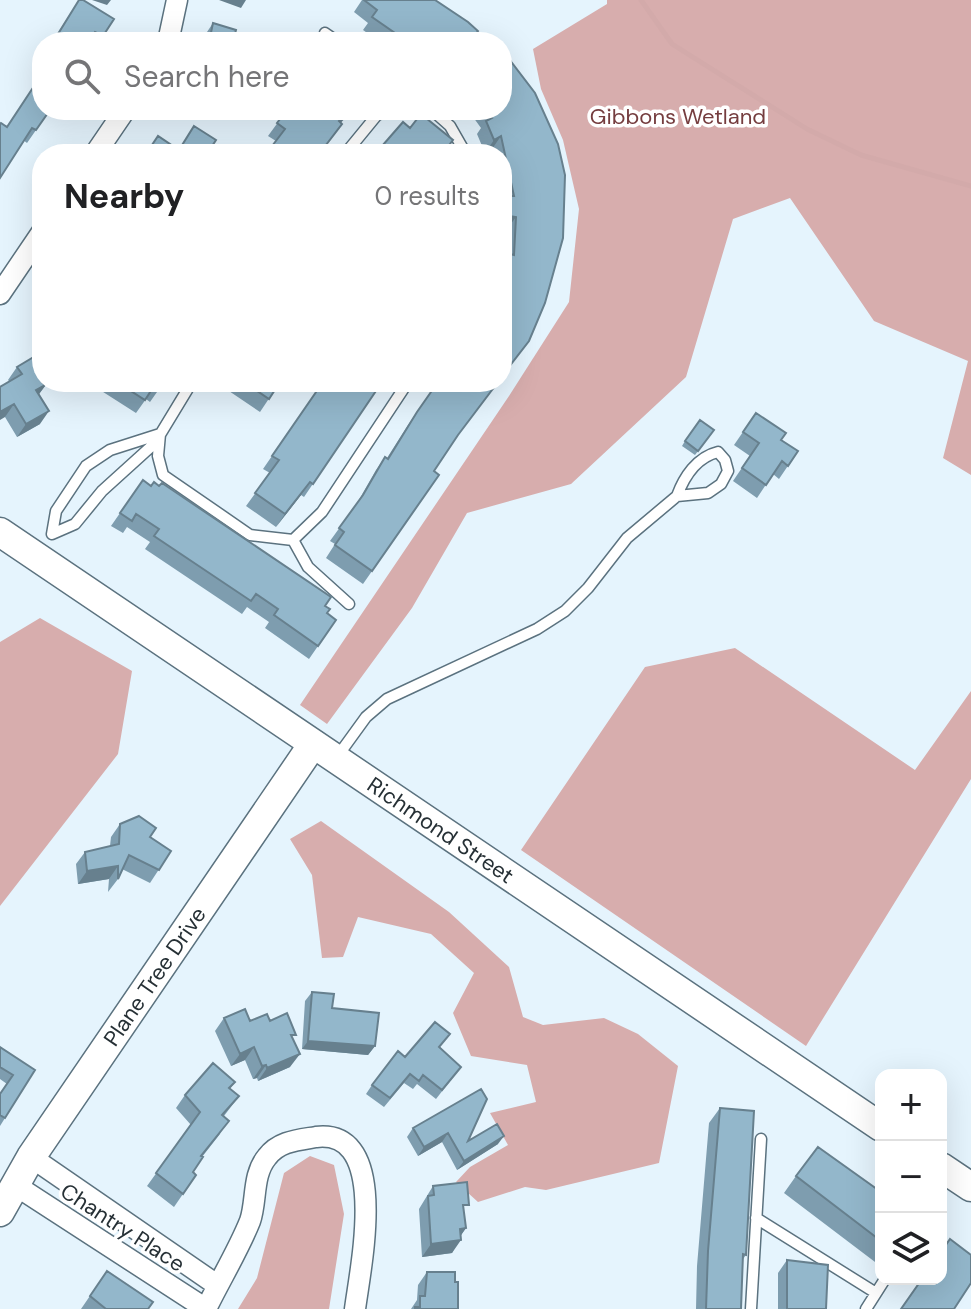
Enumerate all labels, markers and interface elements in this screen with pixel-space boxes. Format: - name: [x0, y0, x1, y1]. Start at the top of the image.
- search box: [32, 32, 512, 120]
- icon: search: [60, 54, 104, 98]
- text: Search here: [124, 57, 290, 96]
- park label: Gibbons Wetland: [590, 102, 766, 131]
- text: Nearby: [64, 174, 184, 219]
- text: 0 results: [374, 179, 480, 213]
- street label: Richmond Street: [362, 770, 520, 890]
- street label: Plane Tree Drive: [97, 901, 213, 1052]
- map controls: [875, 1069, 947, 1285]
- button: +: [875, 1069, 947, 1141]
- button: −: [875, 1141, 947, 1213]
- street label: Chantry Place: [55, 1176, 190, 1278]
- button: layers: [875, 1213, 947, 1285]

